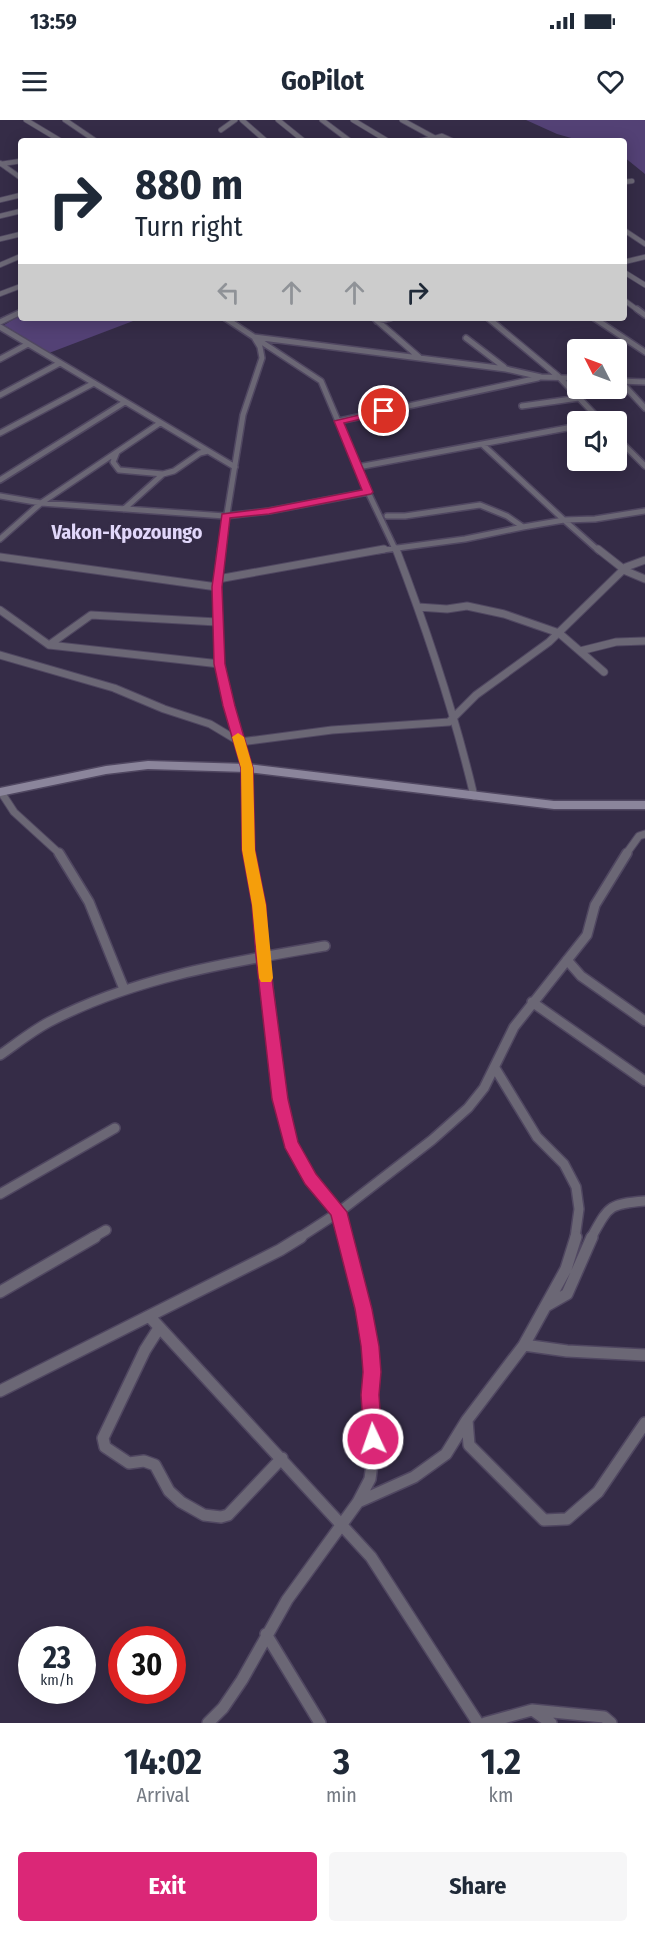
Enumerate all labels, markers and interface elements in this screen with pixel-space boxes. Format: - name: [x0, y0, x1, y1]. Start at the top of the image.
- text: 13:59: [30, 8, 77, 35]
- icon: menu: [18, 65, 51, 98]
- text: GoPilot: [281, 65, 364, 97]
- icon: heart: [594, 65, 627, 98]
- text: 880 m: [135, 160, 243, 210]
- icon: right: [36, 162, 114, 240]
- text: Turn right: [135, 211, 243, 243]
- icon: left: [212, 276, 245, 309]
- icon: ahead: [275, 276, 308, 309]
- icon: ahead: [338, 276, 371, 309]
- icon: right: [401, 276, 434, 309]
- north arrow: [567, 339, 627, 399]
- map controls: [567, 339, 627, 471]
- pin: [358, 385, 409, 436]
- icon: arrive: [367, 394, 400, 427]
- button: sound: [567, 411, 627, 471]
- district label: Vakon-Kpozoungo: [50, 520, 203, 544]
- position arrow: [341, 1407, 405, 1471]
- speed limit sign: 30: [108, 1626, 186, 1704]
- text: 23: [43, 1640, 71, 1676]
- text: km/h: [40, 1671, 74, 1689]
- text: 14:02: [124, 1740, 202, 1784]
- text: 3: [333, 1740, 350, 1784]
- text: 1.2: [481, 1740, 521, 1784]
- text: Arrival: [136, 1783, 189, 1807]
- text: min: [326, 1783, 357, 1807]
- text: km: [489, 1783, 513, 1807]
- button: Exit: [18, 1852, 317, 1921]
- button: Share: [329, 1852, 627, 1921]

